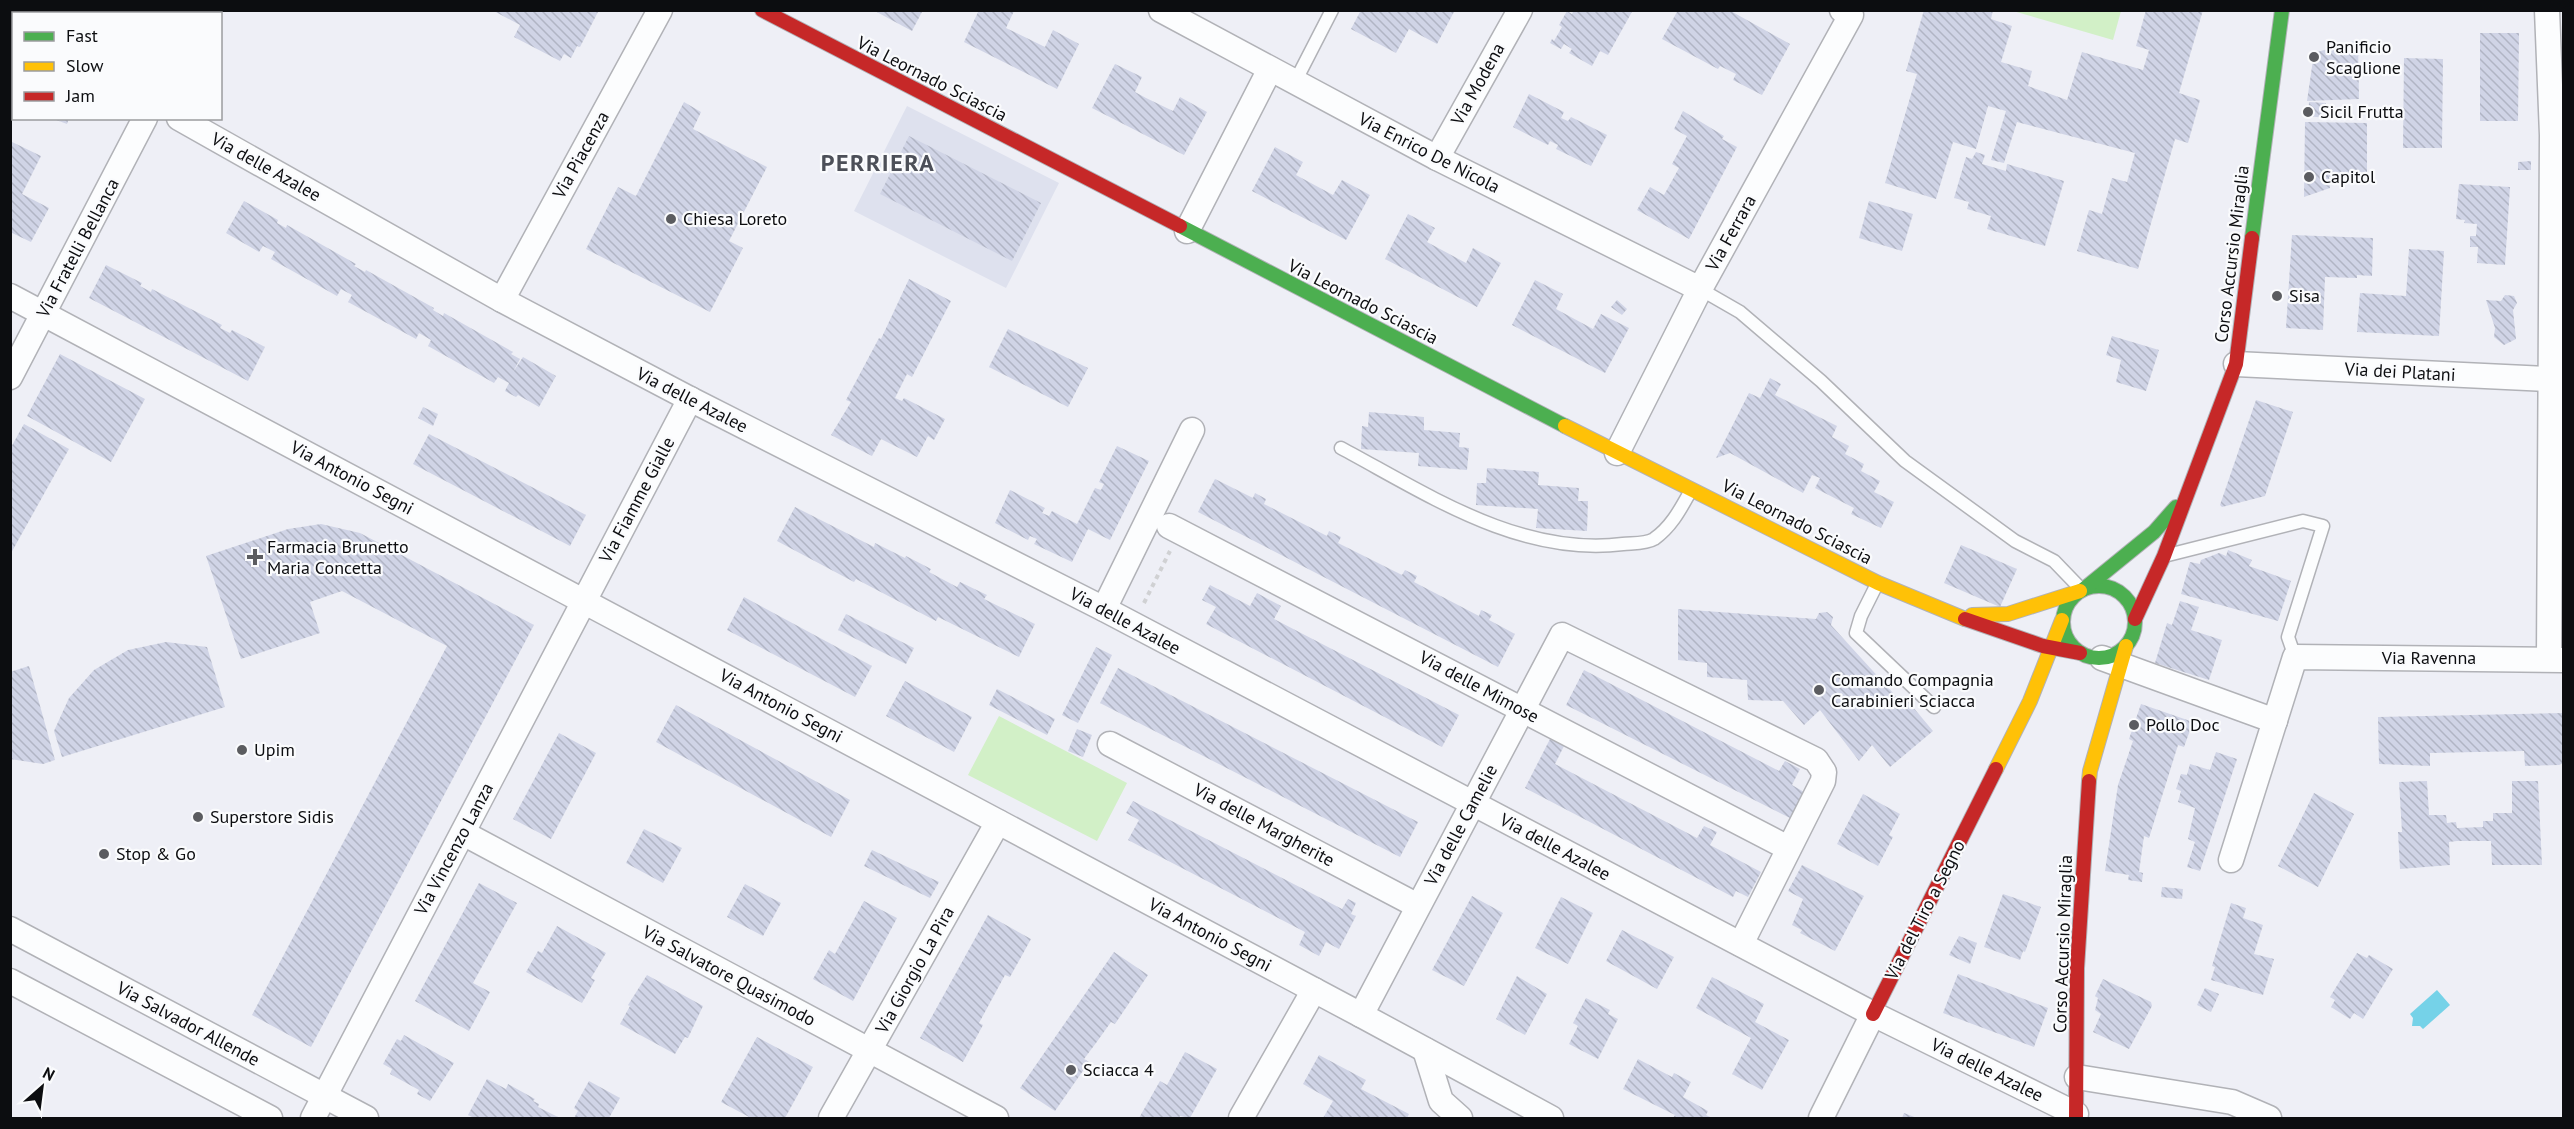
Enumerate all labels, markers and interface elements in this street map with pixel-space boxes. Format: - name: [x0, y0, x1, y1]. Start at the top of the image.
- legend: [12, 12, 222, 120]
- text: Fast: [66, 24, 98, 47]
- street label: Via Leornado Sciascia: [852, 30, 1011, 126]
- place label: Panificio Scaglione: [2326, 35, 2401, 79]
- street label: Via Modena: [1445, 39, 1510, 130]
- marker: Panificio Scaglione: [2307, 50, 2321, 64]
- text: Slow: [66, 54, 104, 77]
- text: Jam: [65, 84, 95, 107]
- place label: Sicil Frutta: [2320, 100, 2404, 123]
- marker: Sicil Frutta: [2301, 105, 2315, 119]
- street label: Via Piacenza: [547, 107, 614, 203]
- street label: Via Enrico De Nicola: [1354, 107, 1504, 198]
- street label: Via delle Azalee: [206, 126, 325, 206]
- district label: PERRIERA: [821, 147, 935, 178]
- street label: Corso Accursio Miraglia: [2209, 164, 2254, 344]
- place label: Capitol: [2321, 165, 2376, 188]
- marker: Capitol: [2302, 170, 2316, 184]
- street label: Via Fratelli Bellanca: [31, 174, 124, 322]
- street label: Via Ferrara: [1700, 191, 1761, 276]
- place label: Chiesa Loreto: [683, 207, 787, 230]
- marker: Chiesa Loreto: [664, 212, 678, 226]
- street label: Via Leornado Sciascia: [1283, 253, 1442, 349]
- place label: Sisa: [2289, 284, 2320, 307]
- marker: Sisa: [2270, 289, 2284, 303]
- street label: Via dei Platani: [2343, 357, 2456, 386]
- street label: Via delle Azalee: [632, 361, 752, 437]
- street label: Via Fiamme Gialle: [593, 433, 679, 568]
- street label: Via Antonio Segni: [286, 435, 418, 520]
- street label: Via Leornado Sciascia: [1717, 473, 1876, 569]
- place label: Farmacia Brunetto Maria Concetta: [267, 535, 409, 579]
- marker: Farmacia Brunetto Maria Concetta: [248, 550, 262, 564]
- street label: Via delle Azalee: [1065, 581, 1184, 659]
- street label: Via delle Mimose: [1415, 645, 1543, 728]
- street label: Via Ravenna: [2381, 646, 2476, 669]
- street label: Via Antonio Segni: [715, 663, 847, 748]
- place label: Comando Compagnia Carabinieri Sciacca: [1831, 668, 1994, 712]
- marker: Comando Compagnia Carabinieri Sciacca: [1812, 683, 1826, 697]
- place label: Pollo Doc: [2146, 713, 2220, 736]
- marker: Pollo Doc: [2127, 718, 2141, 732]
- place label: Upim: [254, 738, 295, 761]
- marker: Upim: [235, 743, 249, 757]
- street label: Via delle Camelie: [1418, 760, 1502, 890]
- street label: Via delle Margherite: [1189, 777, 1339, 871]
- street label: Via Vincenzo Lanza: [408, 779, 498, 920]
- place label: Superstore Sidis: [210, 805, 334, 828]
- street label: Via delle Azalee: [1495, 807, 1614, 885]
- marker: Superstore Sidis: [191, 810, 205, 824]
- street label: Via del Tiro a Segno: [1879, 836, 1970, 984]
- place label: Stop & Go: [116, 842, 196, 865]
- marker: Stop & Go: [97, 847, 111, 861]
- street label: Corso Accursio Miraglia: [2048, 854, 2077, 1034]
- street label: Via Antonio Segni: [1144, 892, 1276, 977]
- street label: Via Giorgio La Pira: [870, 902, 959, 1038]
- street label: Via Salvatore Quasimodo: [638, 920, 820, 1031]
- street label: Via Salvador Allende: [112, 976, 264, 1071]
- street label: Via delle Azalee: [1926, 1032, 2047, 1107]
- north arrow: [12, 1057, 72, 1117]
- place label: Sciacca 4: [1083, 1058, 1154, 1081]
- text: N: [40, 1062, 58, 1085]
- marker: Sciacca 4: [1064, 1063, 1078, 1077]

